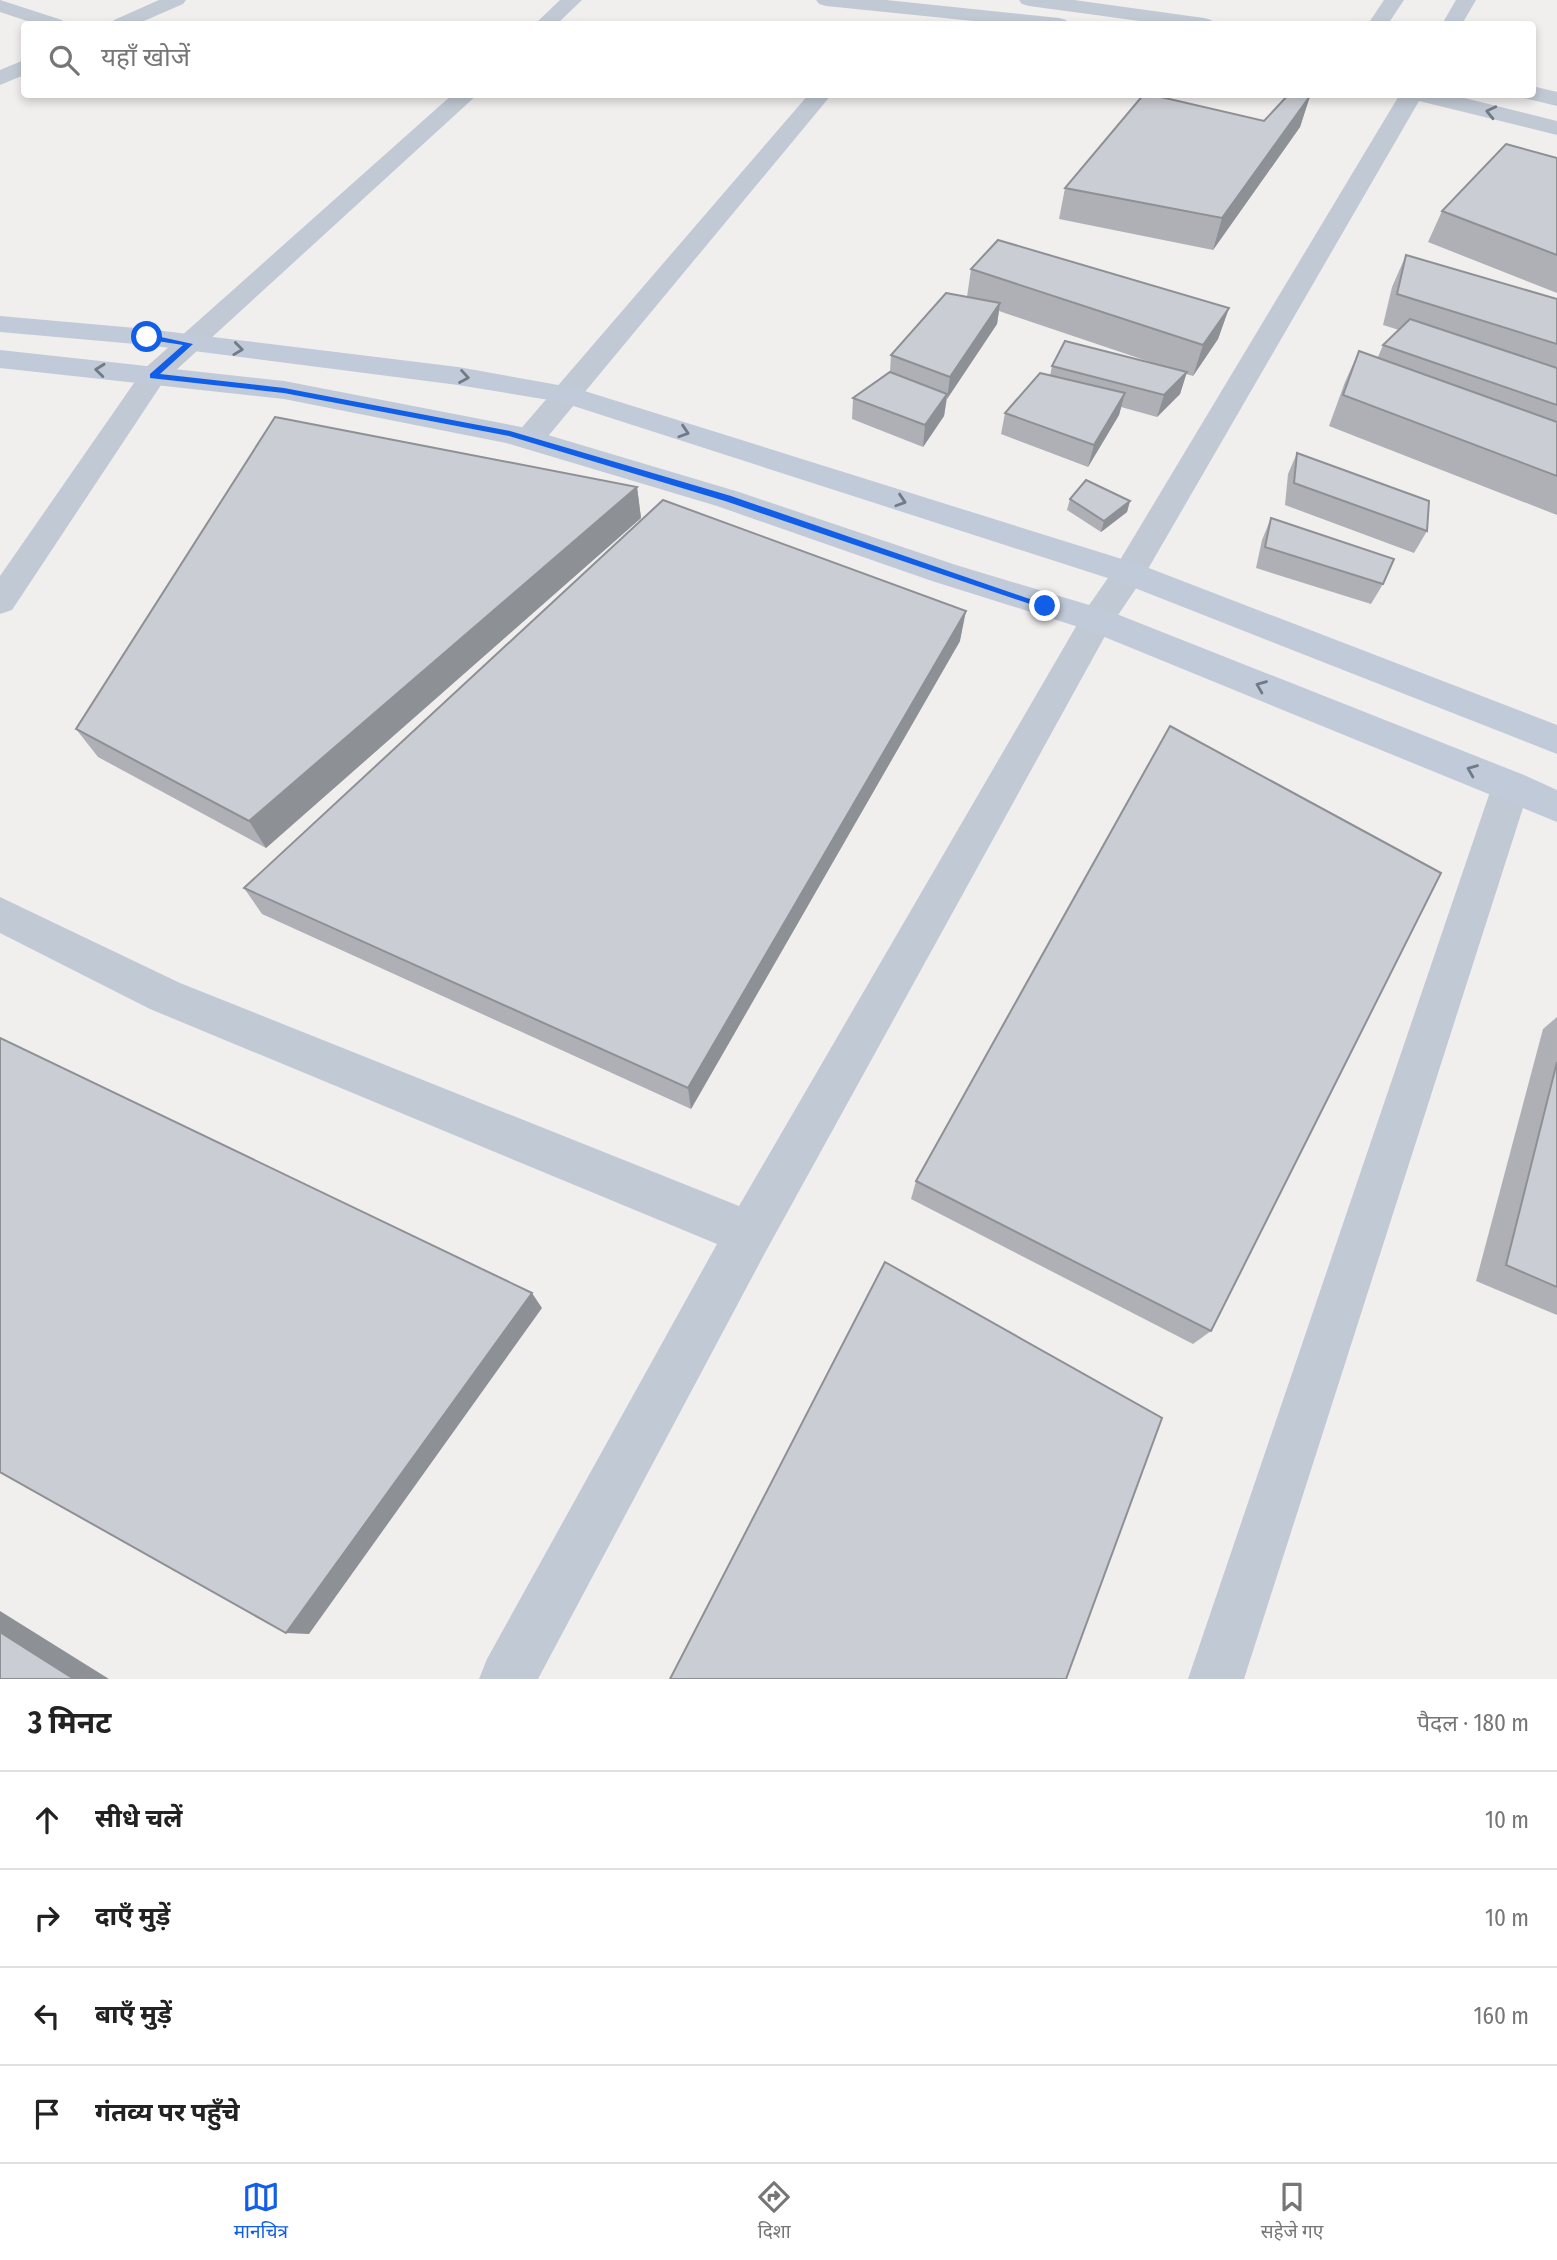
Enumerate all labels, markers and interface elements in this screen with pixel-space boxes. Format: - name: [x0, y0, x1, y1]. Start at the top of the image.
- search box: [21, 21, 1536, 98]
- icon: search: [45, 41, 83, 79]
- text: यहाँ खोजें: [101, 42, 190, 73]
- one-way arrow: [1485, 106, 1497, 120]
- route start: [131, 321, 162, 352]
- one-way arrow: [232, 342, 244, 357]
- one-way arrow: [94, 363, 106, 378]
- one-way arrow: [458, 370, 470, 385]
- one-way arrow: [678, 423, 690, 438]
- one-way arrow: [895, 492, 907, 507]
- route end: [1029, 590, 1060, 621]
- one-way arrow: [1255, 680, 1267, 694]
- one-way arrow: [1467, 765, 1479, 779]
- text: 3 मिनट: [28, 1705, 111, 1741]
- text: पैदल · 180 m: [1417, 1709, 1529, 1737]
- icon: ahead: [28, 1801, 66, 1839]
- text: सीधे चलें: [95, 1803, 182, 1834]
- text: 10 m: [1485, 1806, 1529, 1834]
- icon: right: [28, 1899, 66, 1937]
- text: दाएँ मुड़ें: [95, 1901, 170, 1932]
- text: 10 m: [1485, 1904, 1529, 1932]
- icon: left: [28, 1997, 66, 2035]
- text: बाएँ मुड़ें: [95, 1999, 172, 2030]
- text: 160 m: [1474, 2002, 1529, 2030]
- icon: arrive: [28, 2095, 66, 2133]
- text: गंतव्य पर पहुँचे: [95, 2097, 239, 2128]
- tab: मानचित्र: [234, 2178, 288, 2246]
- tab: दिशा: [755, 2178, 793, 2246]
- tab: सहेजे गए: [1261, 2178, 1323, 2246]

